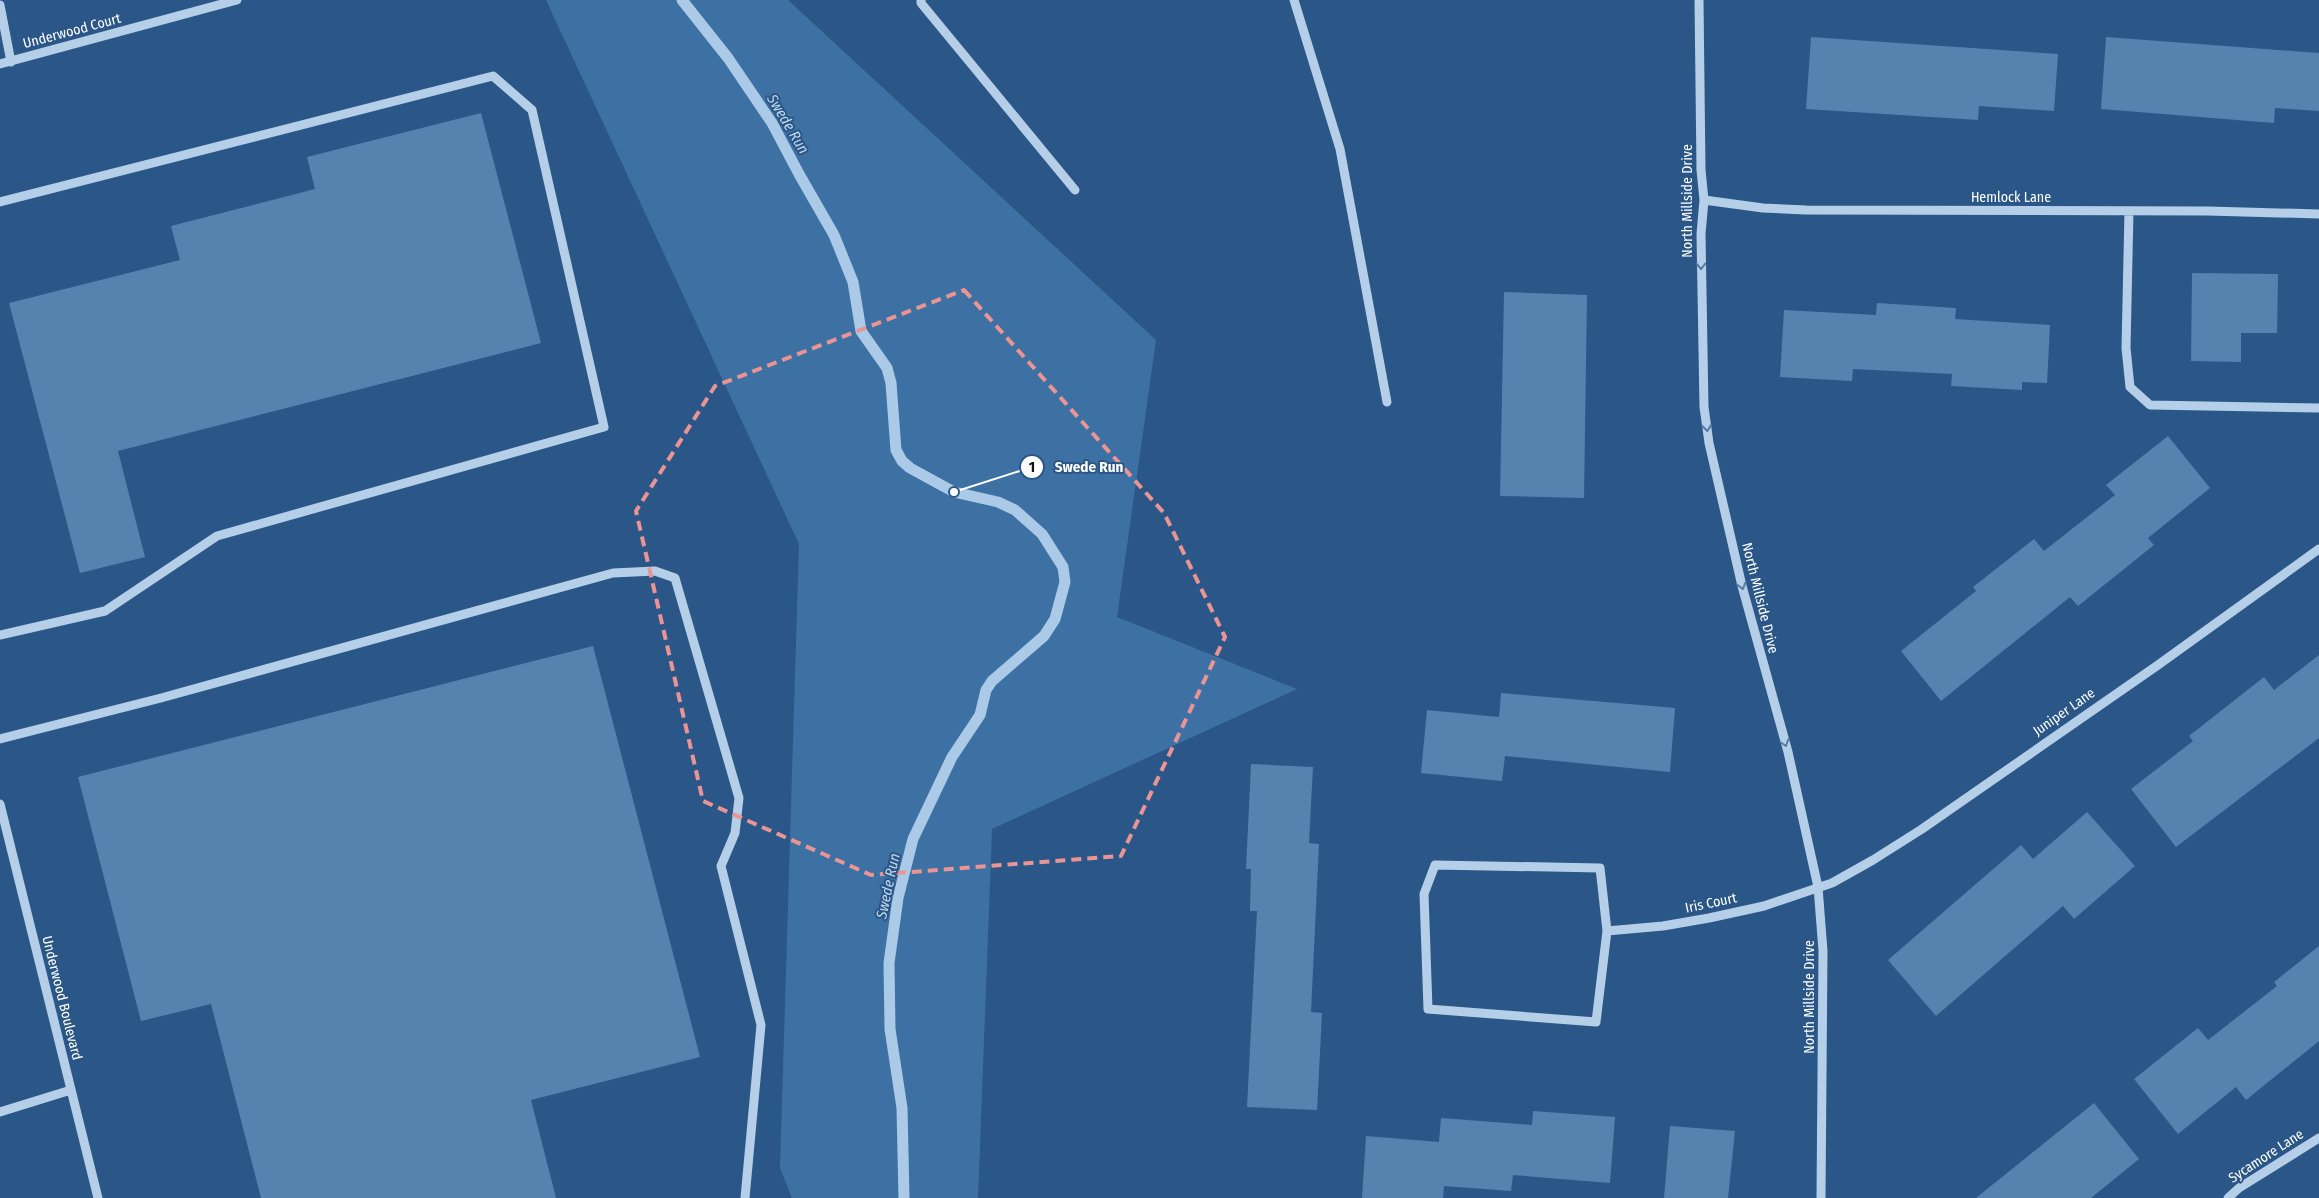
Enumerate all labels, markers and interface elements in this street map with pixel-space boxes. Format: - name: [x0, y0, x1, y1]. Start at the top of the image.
- street label: Underwood Court: [21, 10, 123, 52]
- water label: Swede Run: [763, 90, 813, 157]
- street label: North Millside Drive: [1679, 144, 1696, 258]
- street label: Hemlock Lane: [1971, 189, 2051, 206]
- one-way arrow: [1696, 262, 1706, 270]
- one-way arrow: [1701, 424, 1712, 432]
- callout: Swede Run: [1020, 452, 1133, 482]
- text: 1: [1029, 458, 1035, 476]
- text: Swede Run: [1055, 458, 1123, 476]
- street label: North Millside Drive: [1738, 541, 1782, 655]
- one-way arrow: [1736, 582, 1747, 591]
- street label: Juniper Lane: [2030, 684, 2098, 740]
- one-way arrow: [1780, 738, 1790, 747]
- water label: Swede Run: [872, 852, 904, 921]
- street label: Iris Court: [1684, 889, 1739, 917]
- street label: Underwood Boulevard: [38, 934, 86, 1062]
- street label: North Millside Drive: [1801, 940, 1818, 1054]
- street label: Sycamore Lane: [2225, 1125, 2307, 1186]

